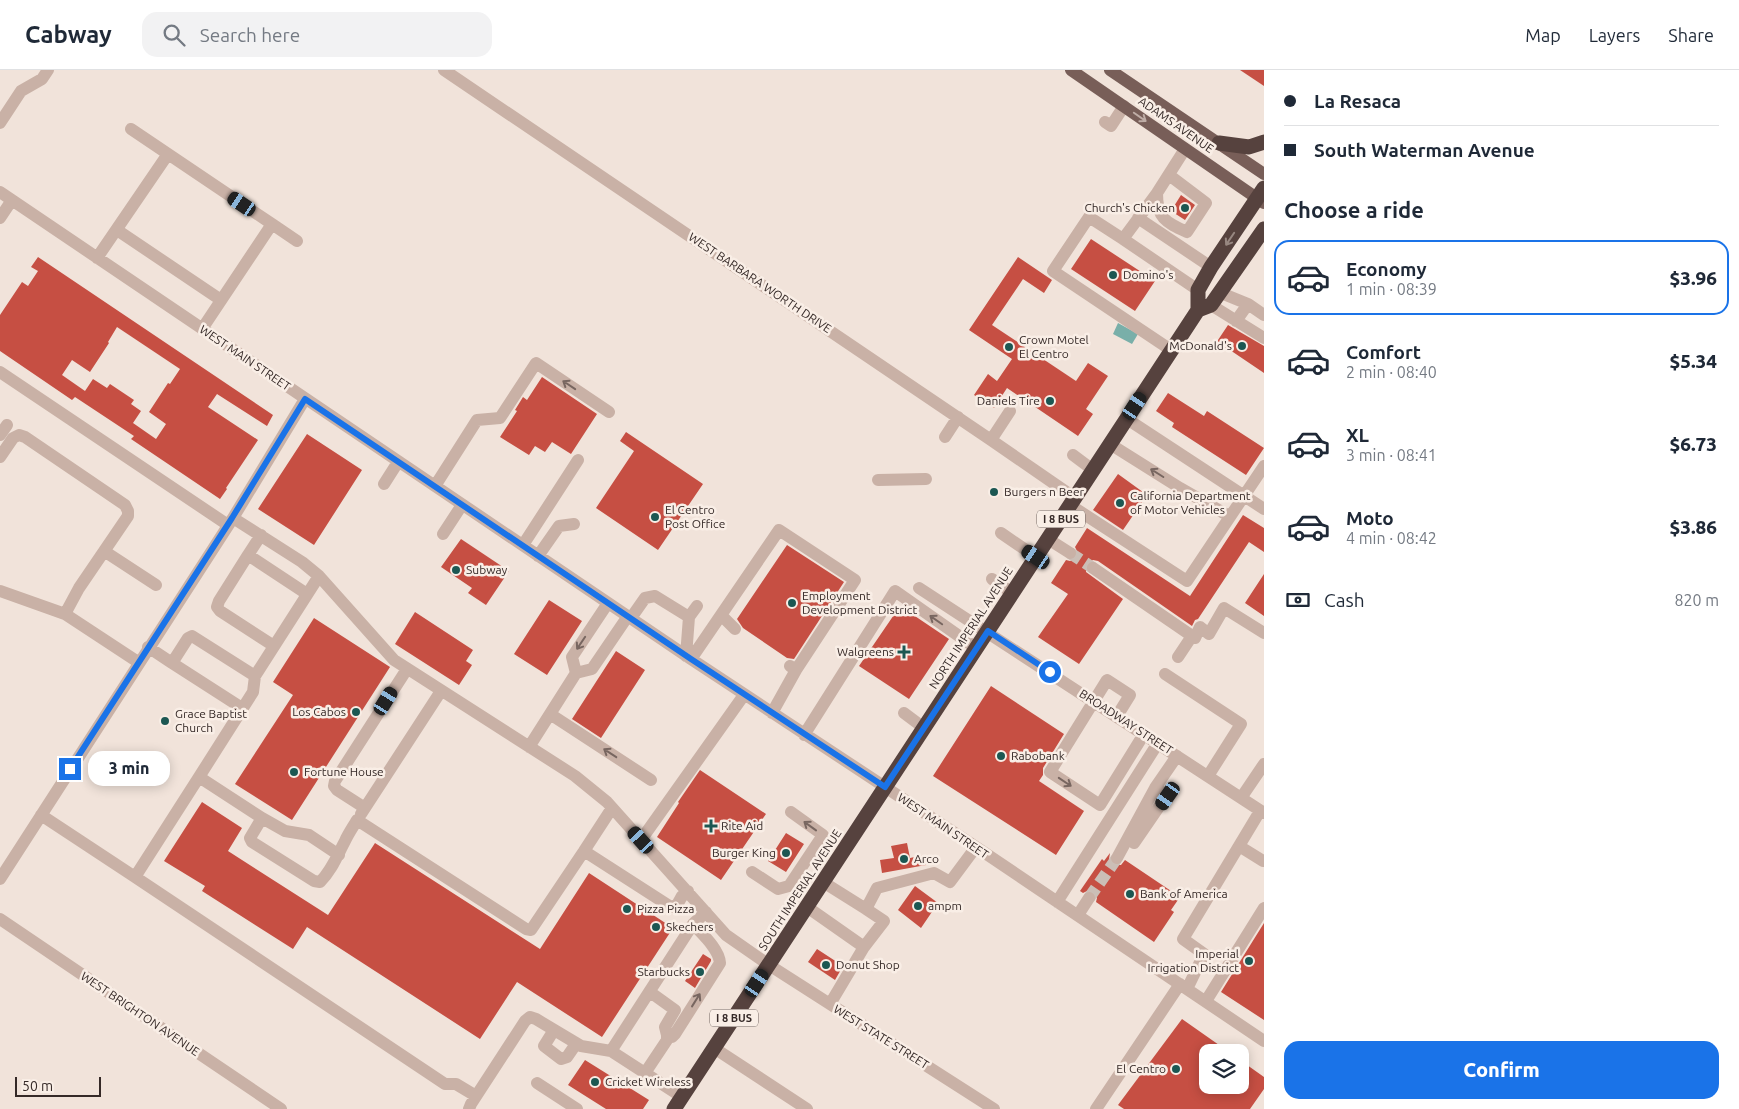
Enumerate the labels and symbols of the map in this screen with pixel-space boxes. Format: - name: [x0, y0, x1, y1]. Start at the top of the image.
- street label: ADAMS AVENUE: [1136, 94, 1216, 155]
- one-way arrow: [1133, 112, 1147, 122]
- car: [225, 189, 258, 219]
- place label: Church's Chicken: [1084, 201, 1175, 214]
- marker: Church's Chicken: [1179, 202, 1191, 214]
- street label: WEST BARBARA WORTH DRIVE: [687, 230, 834, 335]
- one-way arrow: [1225, 232, 1235, 246]
- place label: Domino's: [1123, 268, 1173, 281]
- marker: Domino's: [1107, 269, 1119, 281]
- street label: WEST MAIN STREET: [197, 322, 293, 393]
- place label: Crown Motel El Centro: [1019, 333, 1089, 360]
- place label: McDonald's: [1169, 339, 1232, 352]
- marker: McDonald's: [1236, 340, 1248, 352]
- marker: Crown Motel El Centro: [1003, 341, 1015, 353]
- one-way arrow: [562, 379, 576, 389]
- car: [1120, 389, 1149, 423]
- place label: Daniels Tire: [977, 394, 1040, 407]
- marker: Daniels Tire: [1044, 395, 1056, 407]
- one-way arrow: [1150, 468, 1164, 479]
- place label: Burgers n Beer: [1004, 485, 1085, 498]
- marker: Burgers n Beer: [988, 486, 1000, 498]
- place label: California Department of Motor Vehicles: [1130, 489, 1251, 516]
- marker: California Department of Motor Vehicles: [1114, 497, 1126, 509]
- place label: El Centro Post Office: [665, 503, 725, 530]
- road number: I 8 BUS: [1037, 510, 1085, 528]
- marker: El Centro Post Office: [649, 511, 661, 523]
- car: [1019, 542, 1052, 572]
- place label: Subway: [466, 563, 508, 576]
- marker: Subway: [450, 564, 462, 576]
- street label: NORTH IMPERIAL AVENUE: [926, 564, 1015, 691]
- place label: Employment Development District: [802, 589, 917, 616]
- marker: Employment Development District: [786, 597, 798, 609]
- one-way arrow: [930, 615, 944, 625]
- one-way arrow: [576, 636, 586, 650]
- place label: Walgreens: [837, 645, 894, 658]
- marker: Walgreens: [898, 646, 910, 658]
- route start: [1039, 661, 1061, 683]
- car: [371, 684, 400, 718]
- street label: BROADWAY STREET: [1077, 687, 1176, 757]
- place label: Los Cabos: [292, 705, 346, 718]
- marker: Los Cabos: [350, 706, 362, 718]
- place label: Grace Baptist Church: [175, 707, 247, 734]
- marker: Grace Baptist Church: [159, 715, 171, 727]
- one-way arrow: [603, 748, 617, 758]
- place label: Rabobank: [1011, 749, 1065, 762]
- marker: Rabobank: [995, 750, 1007, 762]
- callout: 3 min: [88, 752, 170, 786]
- route end: [59, 758, 81, 780]
- place label: Fortune House: [304, 765, 384, 778]
- marker: Fortune House: [288, 766, 300, 778]
- one-way arrow: [1058, 777, 1072, 787]
- car: [1153, 779, 1182, 813]
- street label: WEST MAIN STREET: [895, 790, 991, 861]
- place label: Rite Aid: [721, 819, 763, 832]
- marker: Rite Aid: [705, 820, 717, 832]
- one-way arrow: [803, 821, 817, 831]
- car: [625, 824, 656, 856]
- street label: SOUTH IMPERIAL AVENUE: [756, 827, 844, 952]
- place label: Burger King: [712, 846, 776, 859]
- marker: Burger King: [780, 847, 792, 859]
- place label: Arco: [914, 852, 939, 865]
- marker: Arco: [898, 853, 910, 865]
- place label: Bank of America: [1140, 887, 1228, 900]
- marker: Bank of America: [1124, 888, 1136, 900]
- place label: ampm: [928, 899, 962, 912]
- marker: ampm: [912, 900, 924, 912]
- place label: Pizza Pizza: [637, 902, 694, 915]
- marker: Pizza Pizza: [621, 903, 633, 915]
- place label: Skechers: [666, 920, 714, 933]
- marker: Skechers: [650, 921, 662, 933]
- place label: Imperial Irrigation District: [1148, 947, 1239, 974]
- marker: Imperial Irrigation District: [1243, 955, 1255, 967]
- place label: Donut Shop: [836, 958, 900, 971]
- marker: Donut Shop: [820, 959, 832, 971]
- place label: Starbucks: [638, 965, 690, 978]
- marker: Starbucks: [694, 966, 706, 978]
- car: [742, 966, 771, 1000]
- street label: WEST BRIGHTON AVENUE: [79, 969, 202, 1058]
- one-way arrow: [691, 993, 702, 1007]
- street label: WEST STATE STREET: [831, 1002, 931, 1071]
- road number: I 8 BUS: [710, 1010, 758, 1026]
- place label: El Centro: [1116, 1062, 1166, 1075]
- marker: El Centro: [1170, 1063, 1182, 1075]
- scale bar: [15, 1074, 101, 1097]
- place label: Cricket Wireless: [605, 1075, 691, 1088]
- marker: Cricket Wireless: [589, 1076, 601, 1088]

